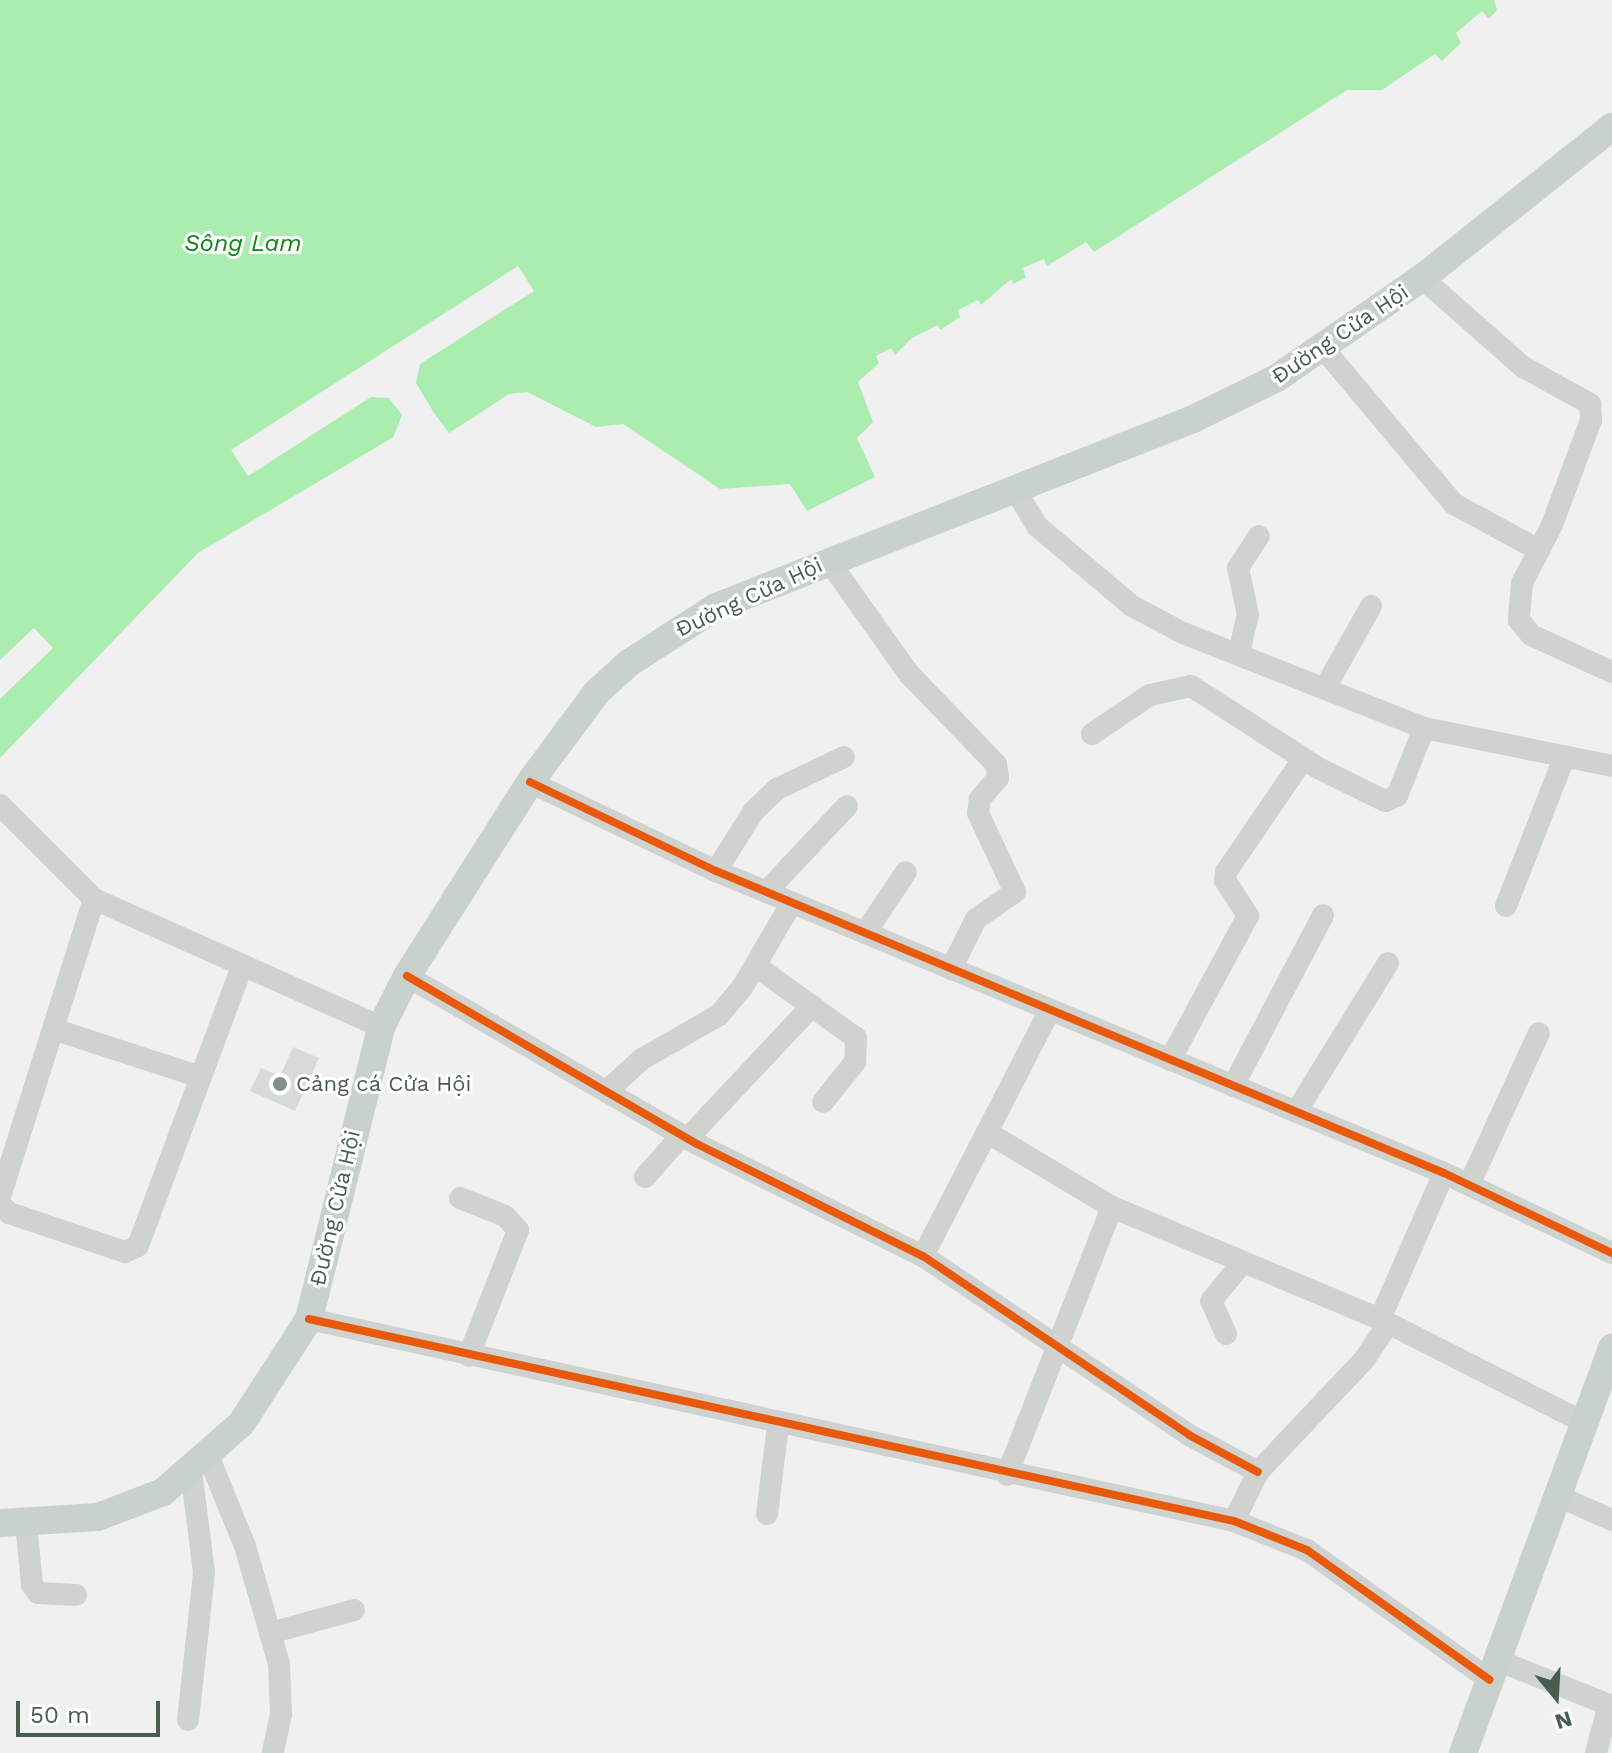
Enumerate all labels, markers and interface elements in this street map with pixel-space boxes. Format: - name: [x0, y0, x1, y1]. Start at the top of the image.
- water label: Sông Lam: [184, 230, 302, 258]
- street label: Đường Cửa Hội: [1267, 278, 1413, 390]
- street label: Đường Cửa Hội: [671, 551, 827, 643]
- place label: Cảng cá Cửa Hội: [296, 1071, 472, 1097]
- marker: Cảng cá Cửa Hội: [271, 1075, 289, 1093]
- street label: Đường Cửa Hội: [304, 1127, 366, 1289]
- north arrow: [1516, 1657, 1596, 1737]
- scale bar: [20, 1685, 164, 1735]
- text: 50 m: [30, 1701, 90, 1729]
- text: N: [1552, 1706, 1575, 1735]

